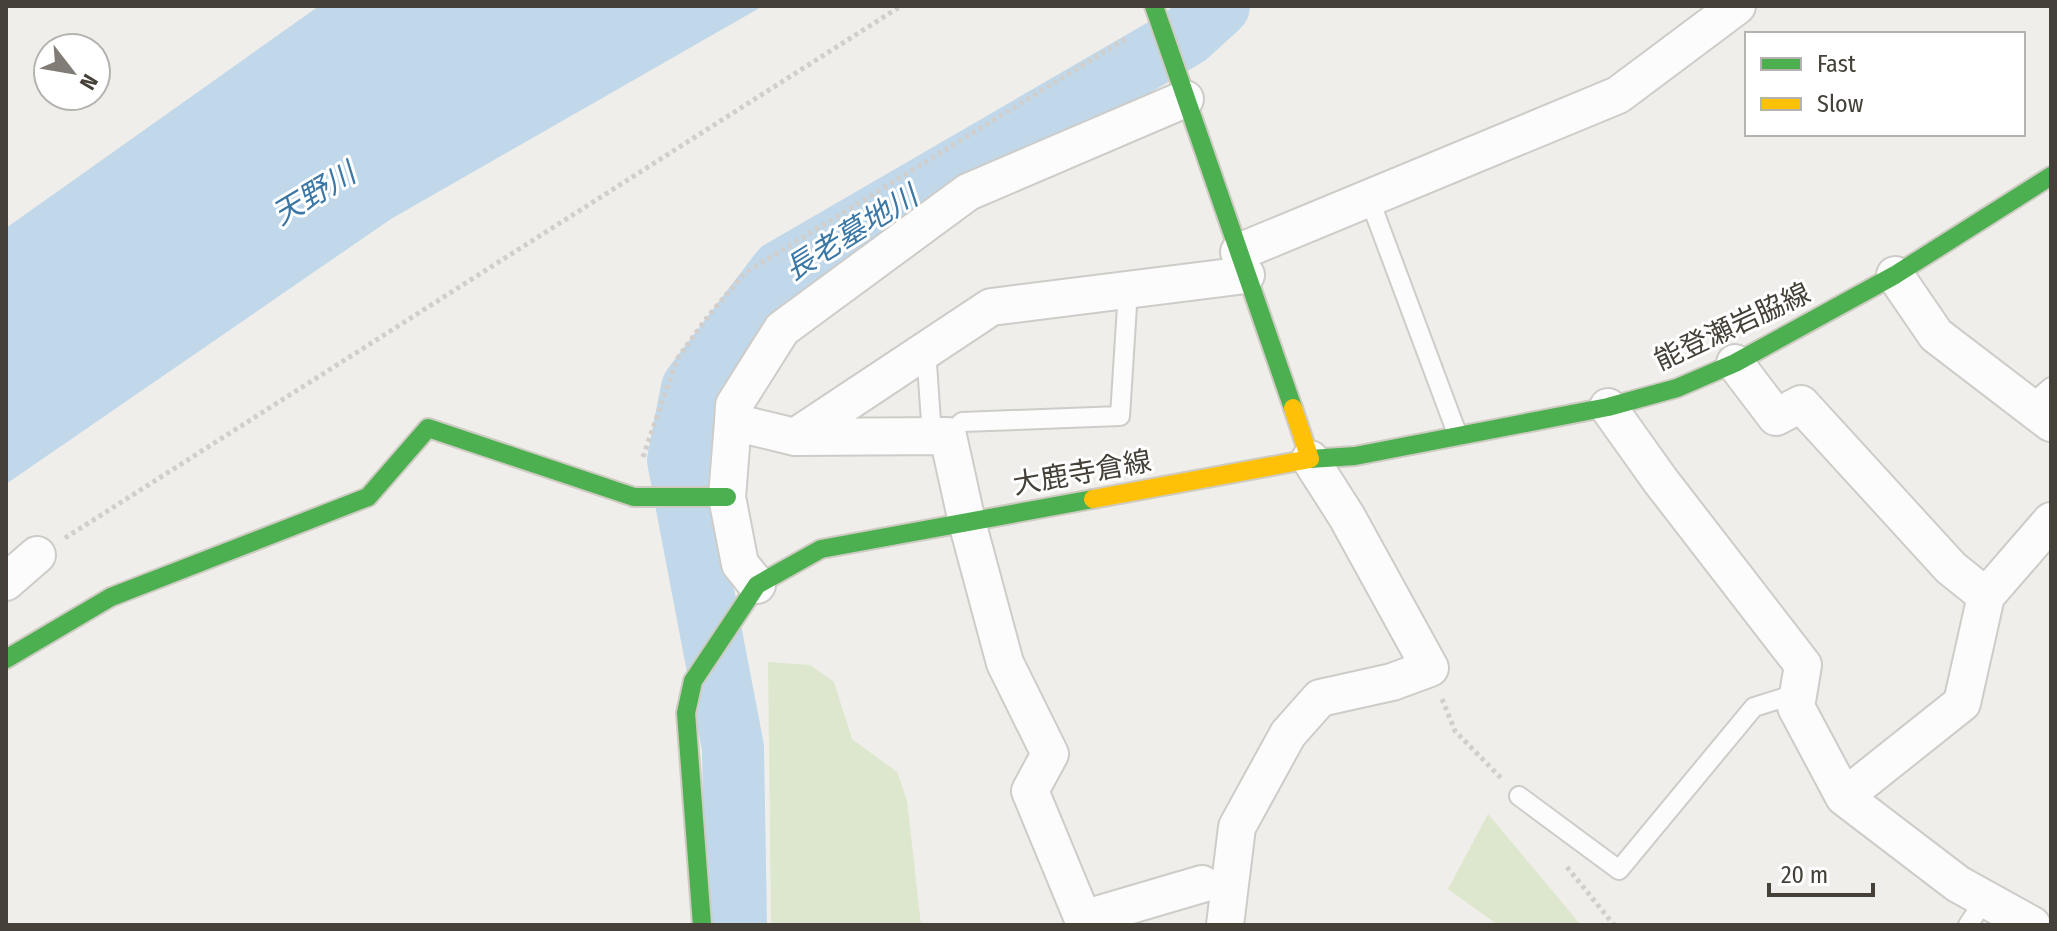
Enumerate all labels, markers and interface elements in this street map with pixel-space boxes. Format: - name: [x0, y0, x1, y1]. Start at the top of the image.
- north arrow: [32, 32, 112, 112]
- legend: [1745, 32, 2025, 136]
- text: Fast: [1817, 50, 1856, 78]
- text: N: [74, 69, 104, 95]
- text: Slow: [1817, 90, 1864, 118]
- water label: 天野川: [266, 154, 364, 233]
- water label: 長老墓地川: [778, 176, 927, 288]
- street label: 能登瀬岩脇線: [1649, 276, 1815, 377]
- street label: 大鹿寺倉線: [1010, 444, 1154, 501]
- scale bar: [1769, 847, 1873, 897]
- text: 20 m: [1781, 861, 1828, 889]

